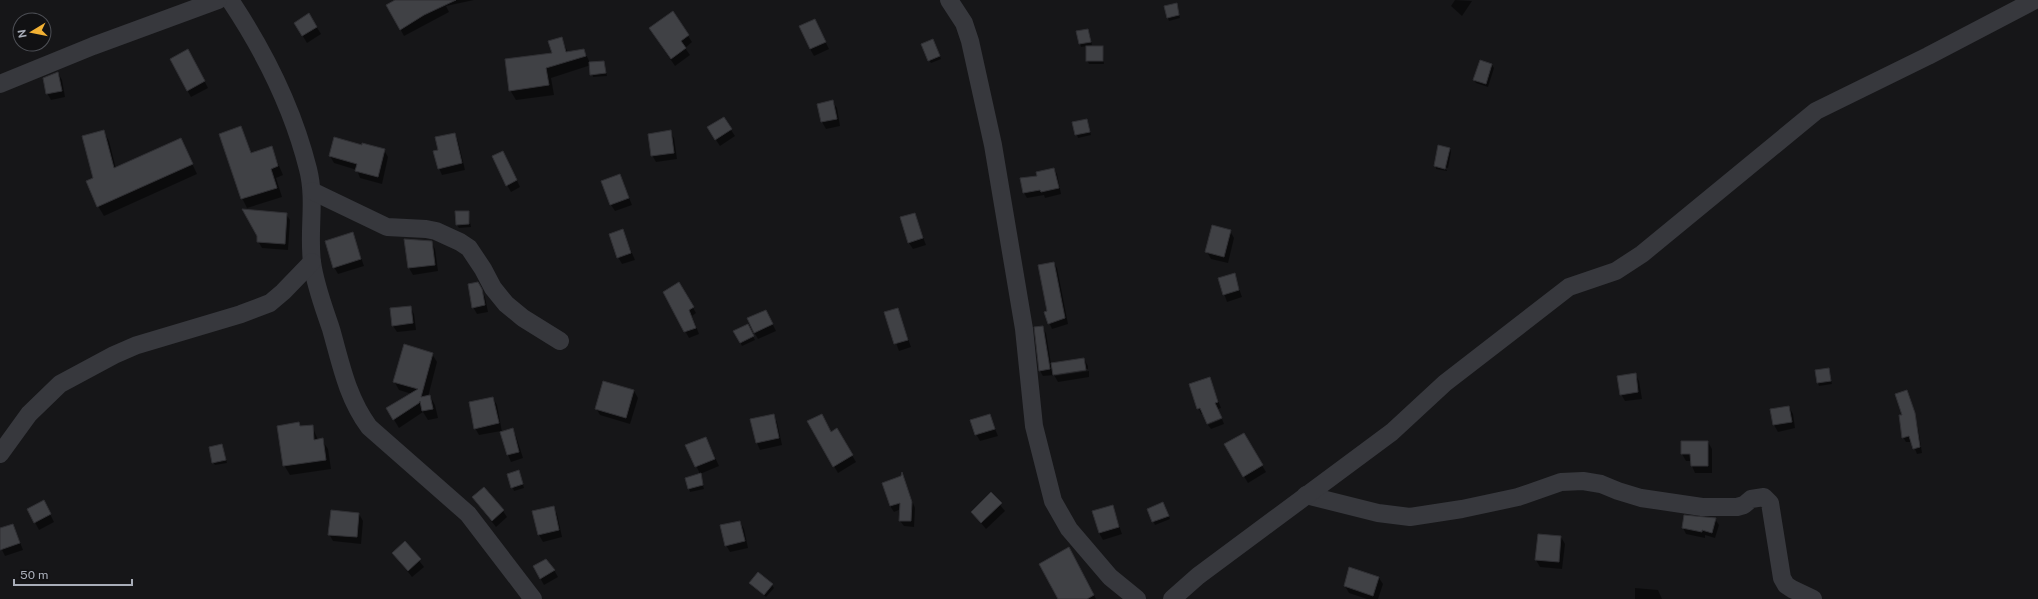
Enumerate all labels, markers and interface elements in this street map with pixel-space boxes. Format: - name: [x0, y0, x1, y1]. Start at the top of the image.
- north arrow: [12, 12, 52, 52]
- text: N: [15, 28, 29, 39]
- scale bar: [14, 561, 132, 587]
- text: 50 m: [20, 568, 48, 582]

